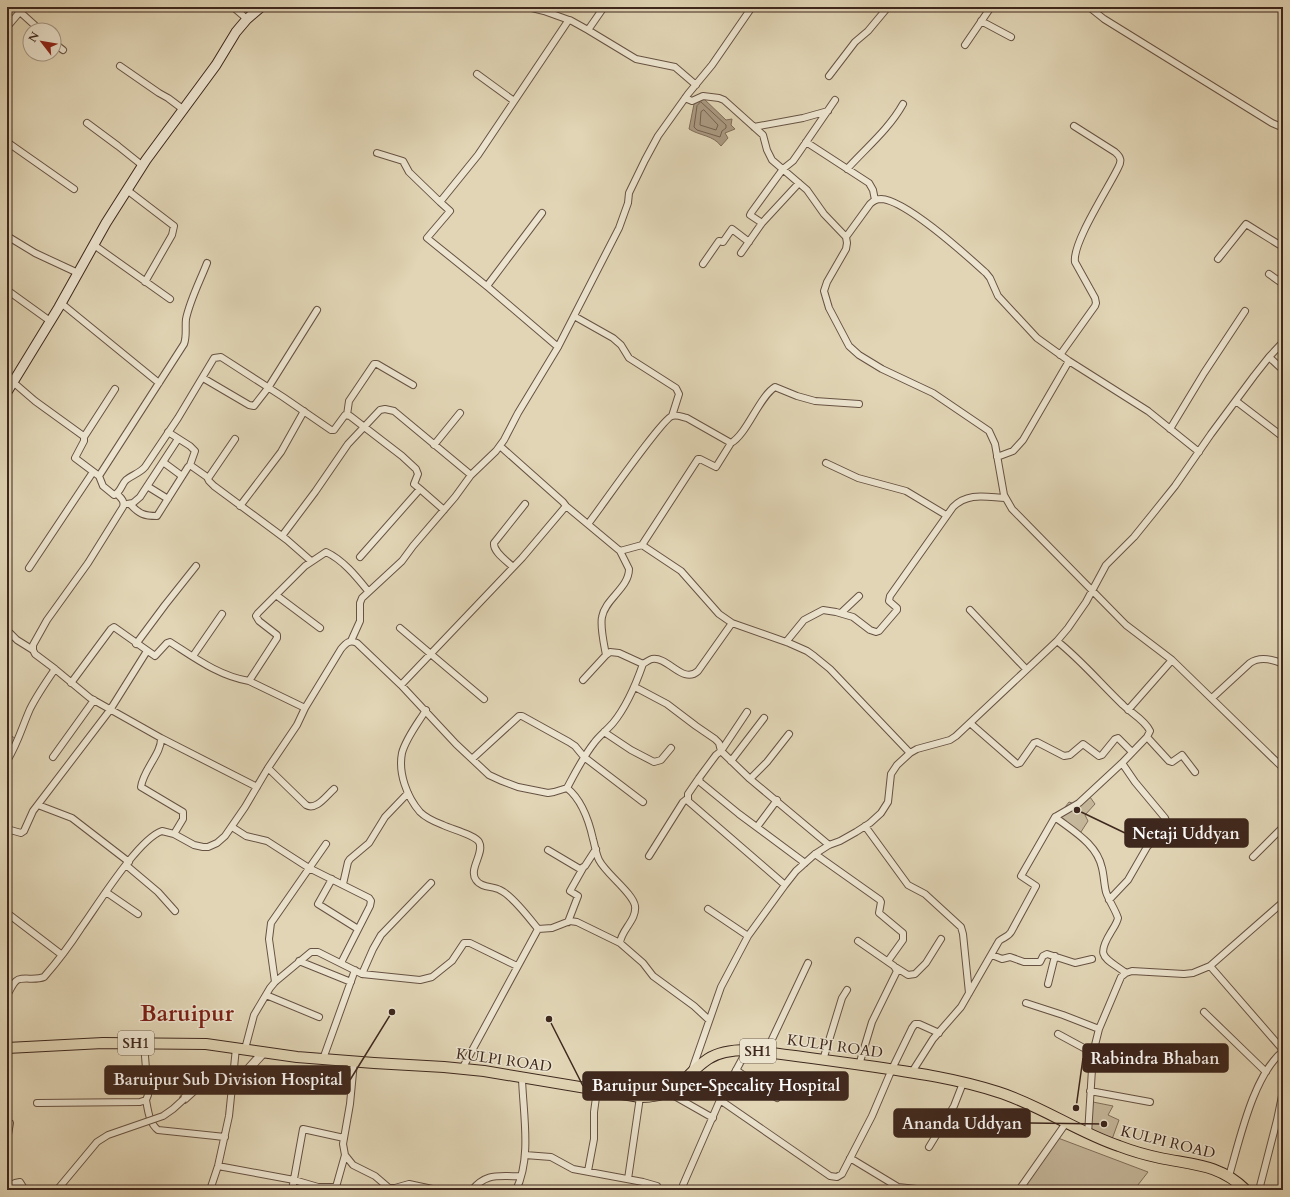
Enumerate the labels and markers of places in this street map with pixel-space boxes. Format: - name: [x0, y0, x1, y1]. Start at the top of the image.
- callout: Netaji Uddyan: [1125, 819, 1248, 847]
- callout: Rabindra Bhaban: [1083, 1044, 1228, 1072]
- callout: Baruipur Sub Division Hospital: [105, 1066, 350, 1094]
- callout: Baruipur Super-Specality Hospital: [583, 1072, 848, 1100]
- callout: Ananda Uddyan: [894, 1109, 1030, 1137]

